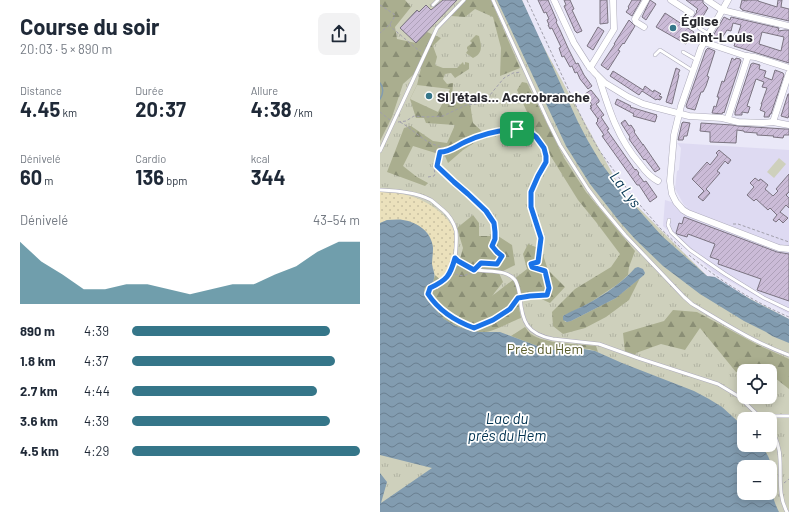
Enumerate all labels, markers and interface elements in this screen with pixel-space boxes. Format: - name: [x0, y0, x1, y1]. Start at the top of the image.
- place label: Église Saint-Louis: [681, 12, 753, 45]
- text: Course du soir: [20, 13, 159, 39]
- button: share: [318, 13, 360, 55]
- marker: Église Saint-Louis: [668, 23, 678, 33]
- text: 20:03 · 5 × 890 m: [20, 41, 112, 57]
- text: Distance: [20, 84, 62, 97]
- text: Durée: [135, 84, 164, 97]
- text: Allure: [251, 84, 278, 97]
- place label: Si j'étais... Accrobranche: [437, 88, 590, 105]
- marker: Si j'étais... Accrobranche: [424, 91, 434, 101]
- text: 4.45: [20, 97, 60, 121]
- text: 20:37: [135, 97, 186, 121]
- text: 4:38: [251, 97, 292, 121]
- text: km: [60, 106, 77, 119]
- text: /km: [292, 106, 313, 119]
- pin: [500, 112, 534, 146]
- icon: arrive: [506, 118, 528, 140]
- text: Dénivelé: [20, 152, 61, 165]
- text: Cardio: [135, 152, 166, 165]
- text: kcal: [251, 152, 270, 165]
- text: 60: [20, 165, 42, 189]
- text: 136: [135, 165, 164, 189]
- text: 344: [251, 165, 286, 189]
- water label: La Lys: [607, 167, 645, 211]
- text: m: [42, 174, 53, 187]
- text: bpm: [164, 174, 187, 187]
- text: Dénivelé: [20, 212, 68, 228]
- text: 43–54 m: [313, 212, 360, 228]
- text: 890 m: [20, 323, 55, 339]
- text: 4:39: [84, 323, 109, 339]
- park label: Prés du Hem: [507, 340, 583, 357]
- text: 1.8 km: [20, 353, 56, 369]
- text: 4:37: [84, 353, 108, 369]
- map controls: [737, 364, 777, 500]
- button: locate: [737, 364, 777, 404]
- text: 2.7 km: [20, 383, 58, 399]
- text: 4:44: [84, 383, 110, 399]
- water label: Lac du prés du Hem: [468, 409, 546, 444]
- button: +: [737, 412, 777, 452]
- text: 3.6 km: [20, 413, 58, 429]
- text: 4:39: [84, 413, 109, 429]
- text: 4.5 km: [20, 443, 59, 459]
- text: 4:29: [84, 443, 109, 459]
- button: −: [737, 460, 777, 500]

